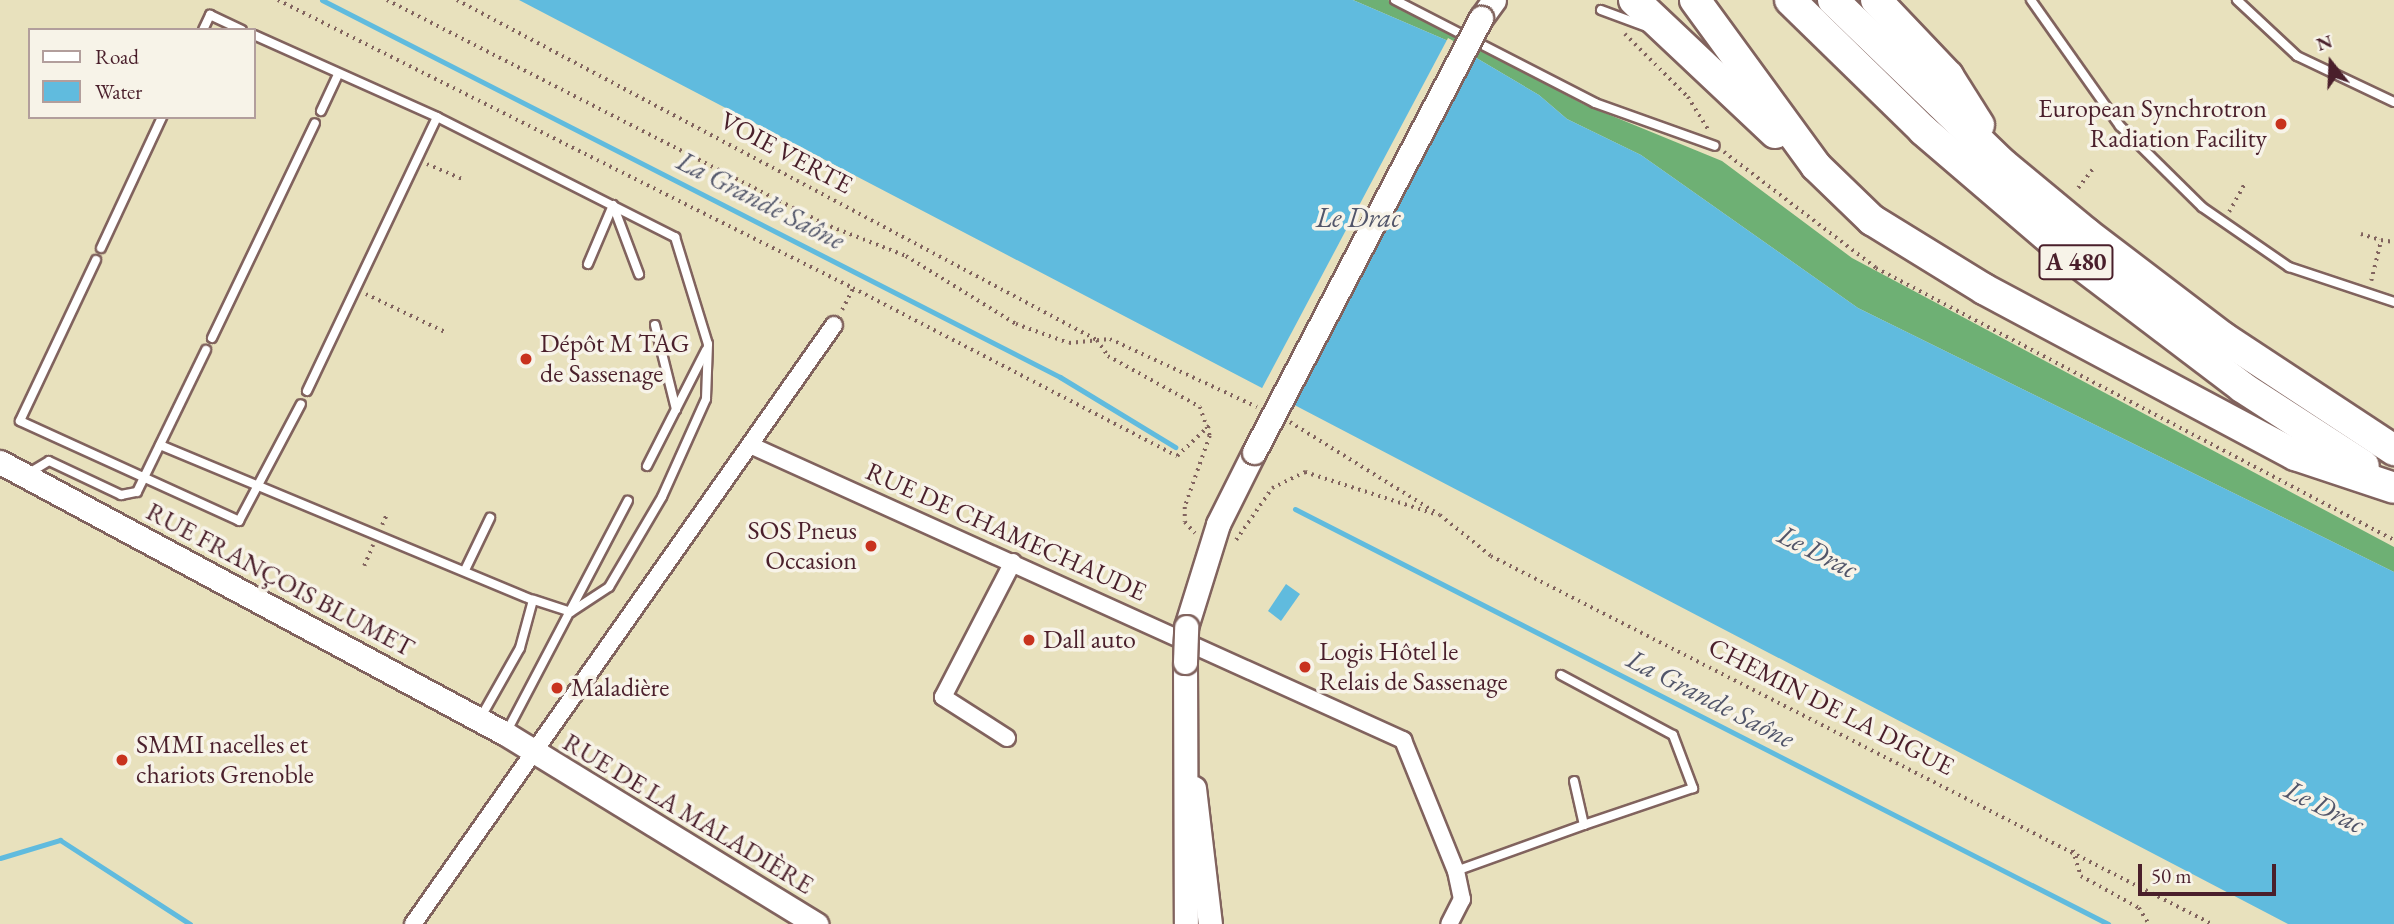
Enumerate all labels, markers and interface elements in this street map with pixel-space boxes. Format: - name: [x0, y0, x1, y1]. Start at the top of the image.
- legend: [28, 28, 256, 119]
- north arrow: [2296, 28, 2366, 98]
- text: N: [2313, 28, 2336, 57]
- text: Road: [95, 43, 139, 70]
- text: Water: [95, 78, 142, 105]
- place label: European Synchrotron Radiation Facility: [2038, 93, 2267, 154]
- street label: VOIE VERTE: [715, 105, 857, 201]
- marker: European Synchrotron Radiation Facility: [2273, 116, 2289, 132]
- water label: La Grande Saône: [672, 143, 850, 257]
- water label: Le Drac: [1316, 200, 1400, 234]
- road number: A 480: [2038, 242, 2114, 282]
- place label: Dépôt M TAG de Sassenage: [540, 328, 689, 390]
- marker: Dépôt M TAG de Sassenage: [518, 351, 534, 367]
- street label: RUE DE CHAMECHAUDE: [861, 456, 1151, 608]
- street label: RUE FRANÇOIS BLUMET: [141, 496, 419, 664]
- place label: SOS Pneus Occasion: [747, 515, 857, 576]
- water label: Le Drac: [1773, 517, 1863, 585]
- marker: SOS Pneus Occasion: [863, 538, 879, 554]
- place label: Dall auto: [1043, 624, 1136, 656]
- marker: Dall auto: [1021, 632, 1037, 648]
- street label: CHEMIN DE LA DIGUE: [1703, 632, 1959, 782]
- place label: Logis Hôtel le Relais de Sassenage: [1319, 636, 1508, 698]
- water label: La Grande Saône: [1622, 641, 1800, 755]
- marker: Logis Hôtel le Relais de Sassenage: [1297, 659, 1313, 675]
- place label: Maladière: [571, 672, 669, 704]
- marker: Maladière: [549, 680, 565, 696]
- street label: RUE DE LA MALADIÈRE: [557, 727, 819, 901]
- place label: SMMI nacelles et chariots Grenoble: [136, 729, 314, 790]
- marker: SMMI nacelles et chariots Grenoble: [114, 752, 130, 768]
- water label: Le Drac: [2280, 772, 2370, 840]
- scale bar: [2142, 850, 2280, 894]
- text: 50 m: [2151, 862, 2192, 889]

